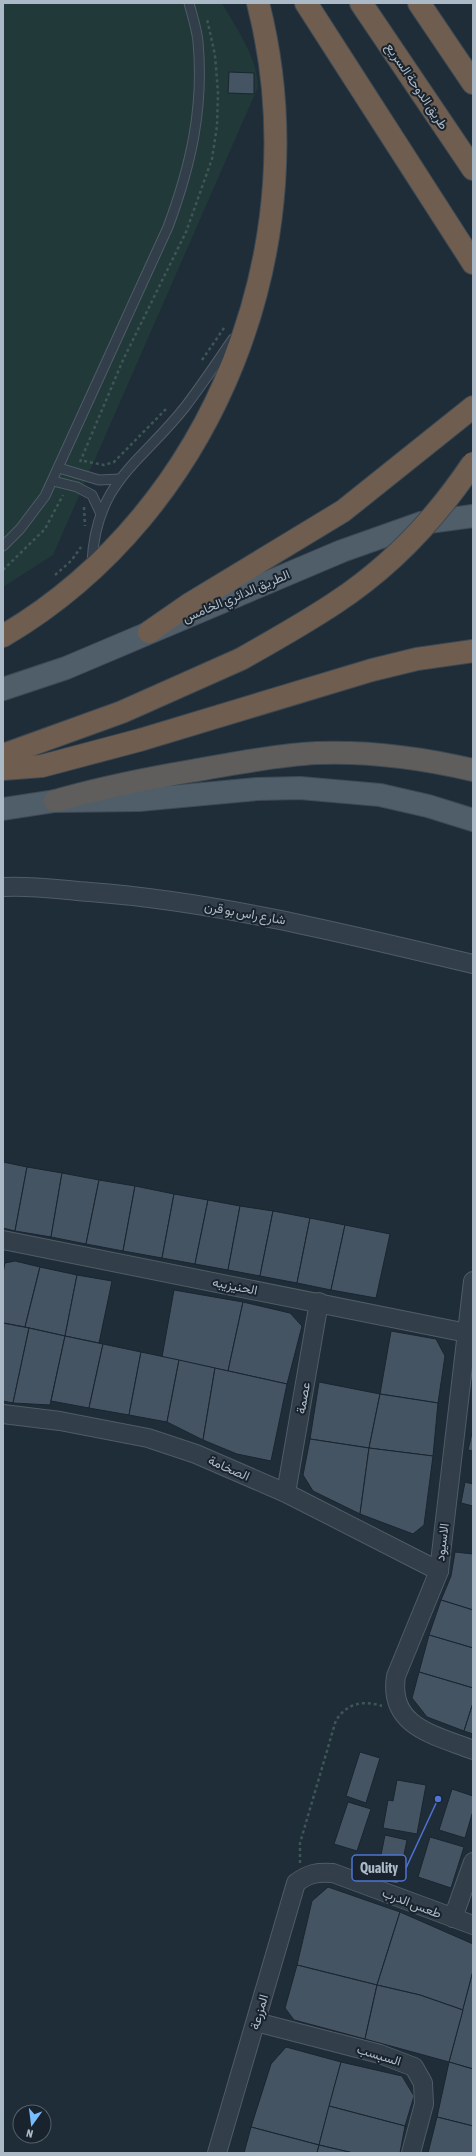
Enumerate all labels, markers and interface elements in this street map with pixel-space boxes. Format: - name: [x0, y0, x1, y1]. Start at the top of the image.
- street label: طريق الدوحة السريع: [381, 40, 452, 133]
- street label: الطريق الدائري الخامس: [180, 567, 293, 628]
- street label: شارع راس بو قرن: [203, 898, 287, 930]
- street label: الحنيزيبه: [211, 1274, 259, 1299]
- street label: عصمة: [293, 1381, 313, 1415]
- street label: الصخامة: [206, 1452, 252, 1484]
- street label: الاسيود: [432, 1522, 453, 1562]
- callout: Quality: [352, 1855, 406, 1881]
- text: Quality: [360, 1860, 398, 1876]
- street label: طعس الدرب: [380, 1885, 444, 1922]
- street label: المزرعة: [247, 1993, 272, 2032]
- street label: السبسب: [355, 2041, 403, 2069]
- north arrow: [12, 2104, 52, 2144]
- text: N: [25, 2127, 34, 2140]

